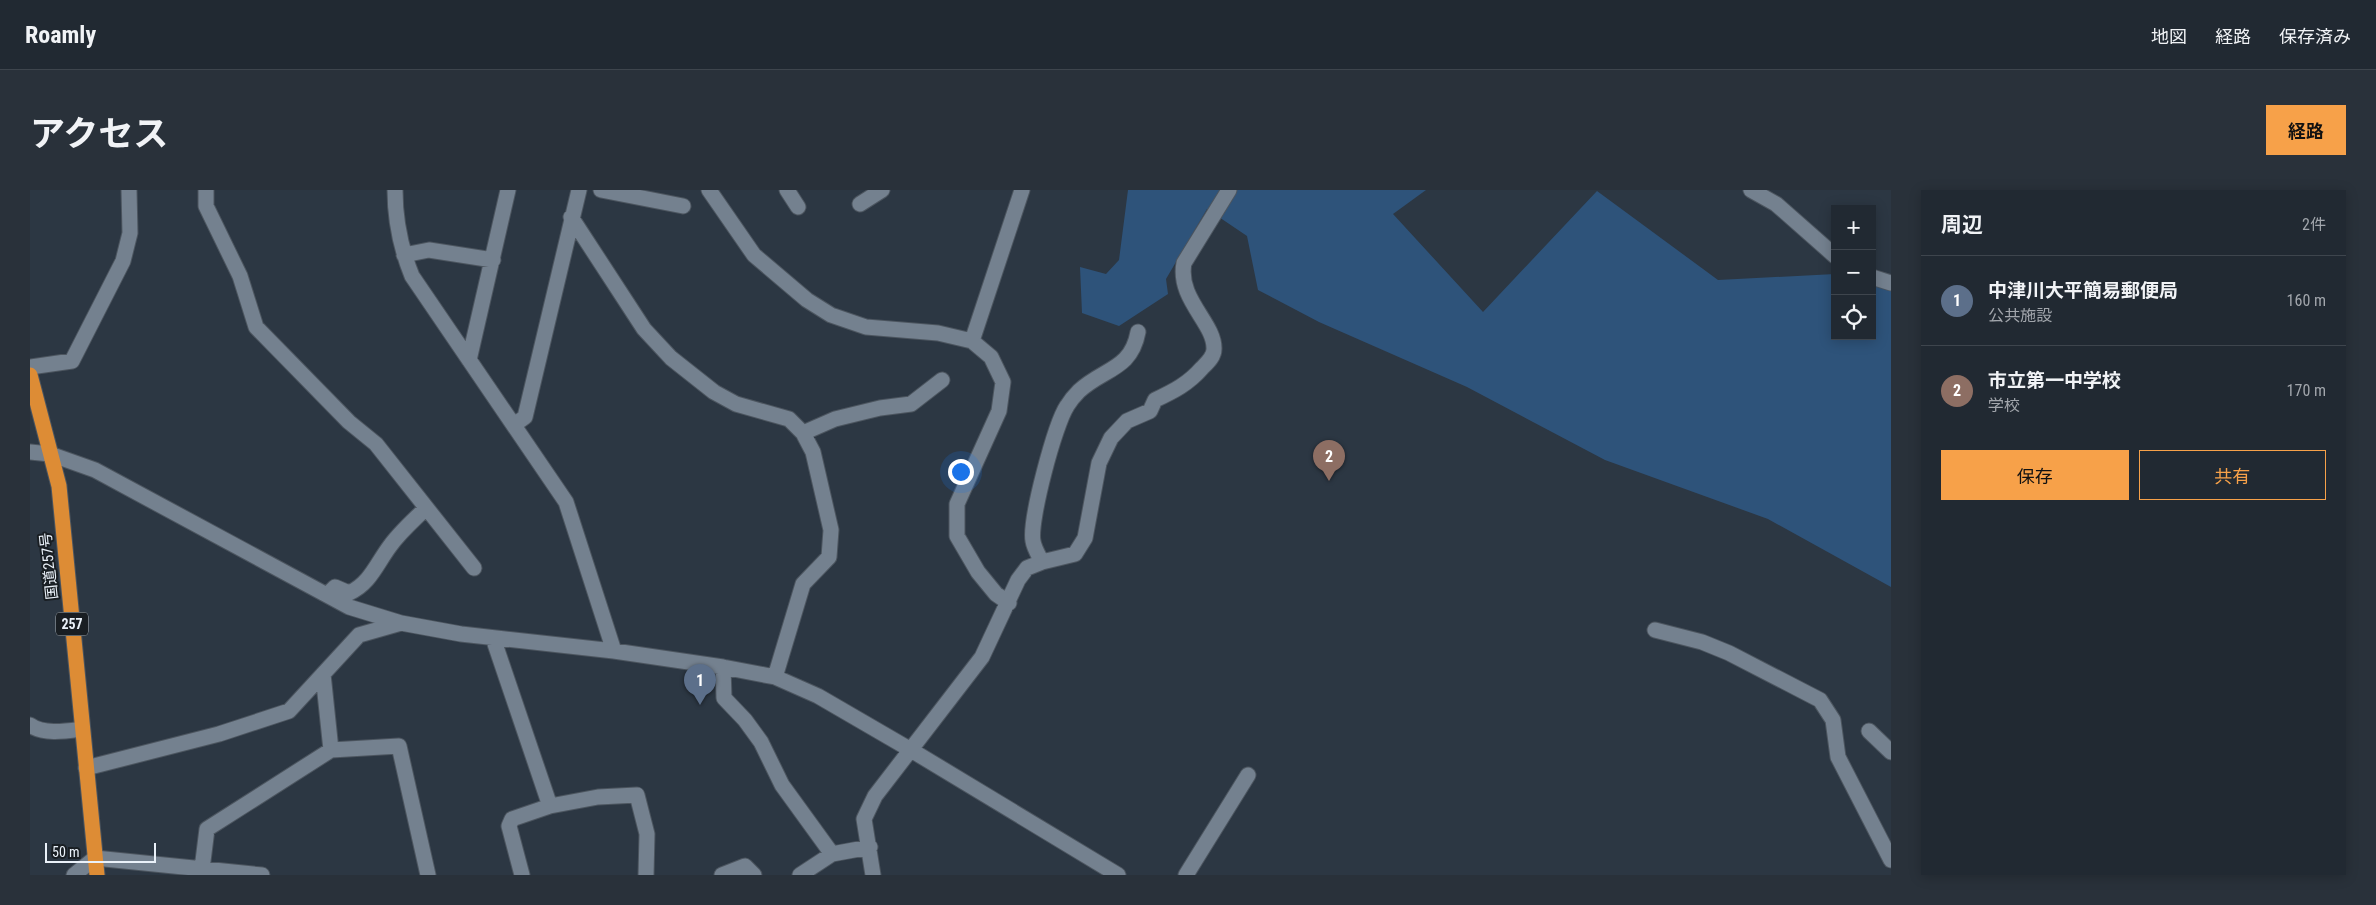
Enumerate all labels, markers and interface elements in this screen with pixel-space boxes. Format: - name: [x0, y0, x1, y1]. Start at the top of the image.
- text: Roamly: [25, 21, 96, 49]
- text: 地図: [2151, 26, 2187, 47]
- text: 経路: [2215, 26, 2251, 47]
- text: 保存済み: [2279, 26, 2351, 47]
- button: 経路: [2266, 105, 2346, 155]
- text: アクセス: [30, 114, 168, 155]
- map controls: [1831, 205, 1876, 340]
- button: +: [1831, 205, 1876, 250]
- text: 周辺: [1941, 213, 1983, 237]
- text: 2件: [2302, 215, 2326, 234]
- button: −: [1831, 250, 1876, 295]
- text: 中津川大平簡易郵便局: [1988, 279, 2178, 302]
- text: 1: [1953, 291, 1961, 310]
- text: 160 m: [2287, 291, 2326, 310]
- button: locate: [1831, 295, 1876, 340]
- text: 公共施設: [1988, 306, 2052, 325]
- text: 市立第一中学校: [1988, 369, 2121, 392]
- text: 2: [1953, 381, 1961, 400]
- text: 170 m: [2287, 381, 2326, 400]
- text: 学校: [1988, 396, 2020, 415]
- pin: 2: [1313, 440, 1345, 481]
- button: 保存: [1941, 450, 2129, 500]
- button: 共有: [2139, 450, 2326, 500]
- your location: [948, 459, 974, 485]
- street label: 国道257号: [37, 532, 61, 600]
- road number: 257: [56, 612, 88, 636]
- pin: 1: [684, 664, 716, 705]
- scale bar: [45, 840, 156, 863]
- text: 50 m: [52, 844, 80, 860]

